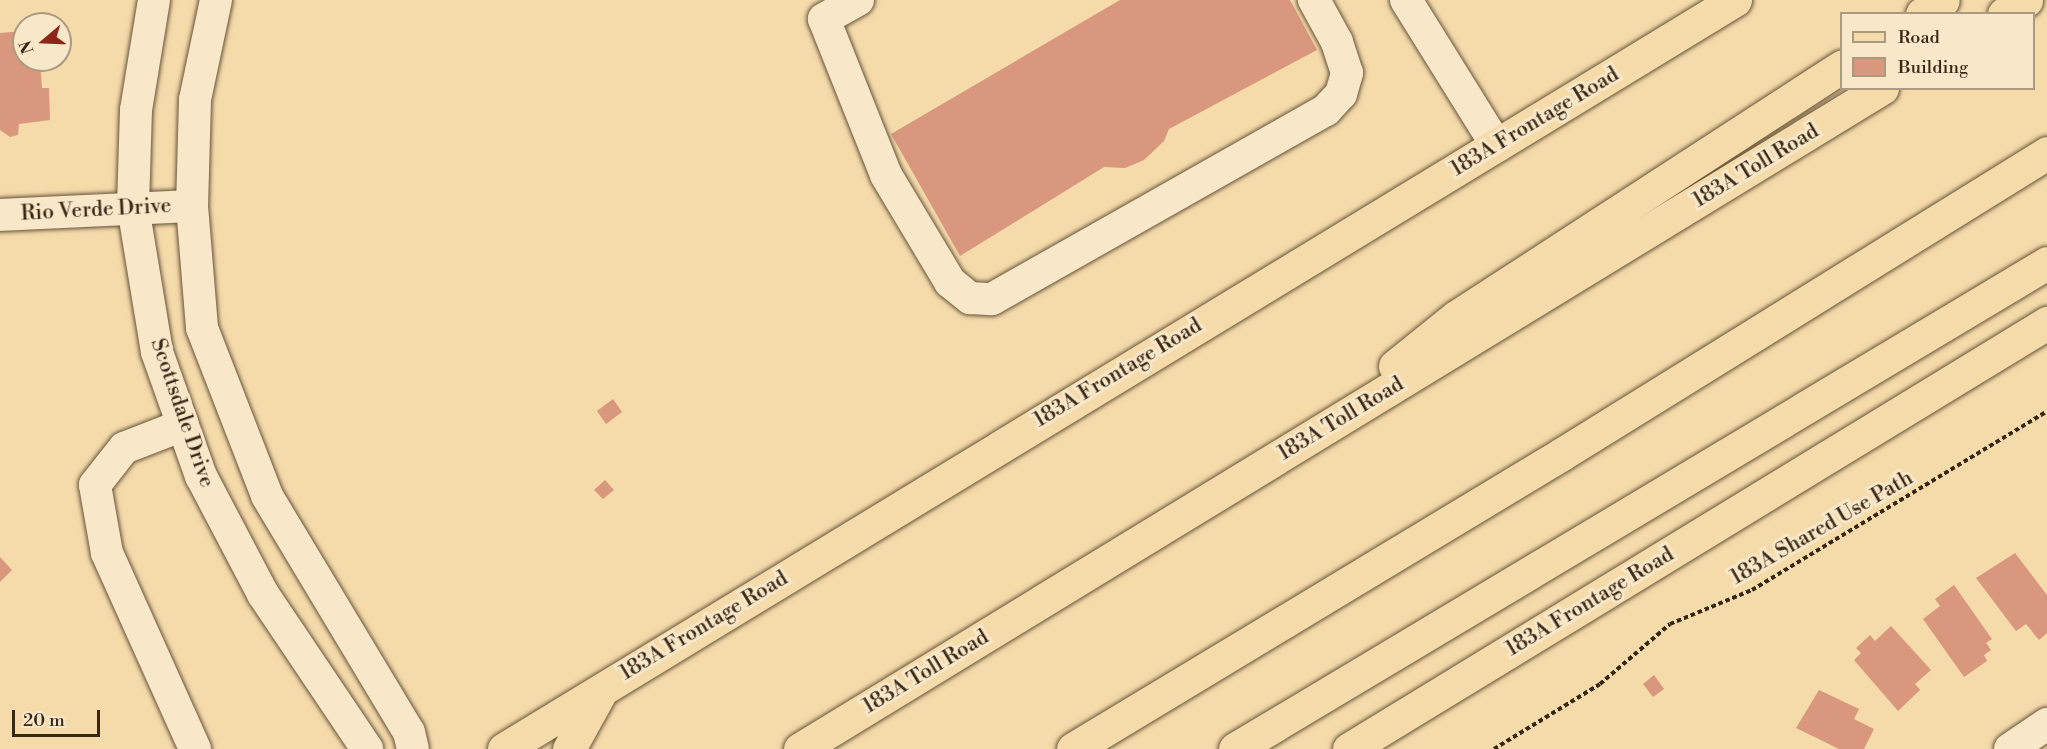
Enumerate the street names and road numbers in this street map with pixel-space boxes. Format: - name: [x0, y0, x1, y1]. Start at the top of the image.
- street label: 183A Frontage Road: [1447, 62, 1623, 182]
- street label: 183A Toll Road: [1689, 119, 1823, 213]
- street label: Rio Verde Drive: [20, 193, 172, 227]
- street label: 183A Frontage Road: [1030, 313, 1206, 433]
- street label: Scottsdale Drive: [145, 335, 219, 491]
- street label: 183A Toll Road: [1274, 372, 1408, 466]
- street label: 183A Shared Use Path: [1726, 466, 1918, 590]
- street label: 183A Frontage Road: [1502, 542, 1678, 662]
- street label: 183A Frontage Road: [616, 566, 792, 686]
- street label: 183A Toll Road: [859, 625, 993, 719]

